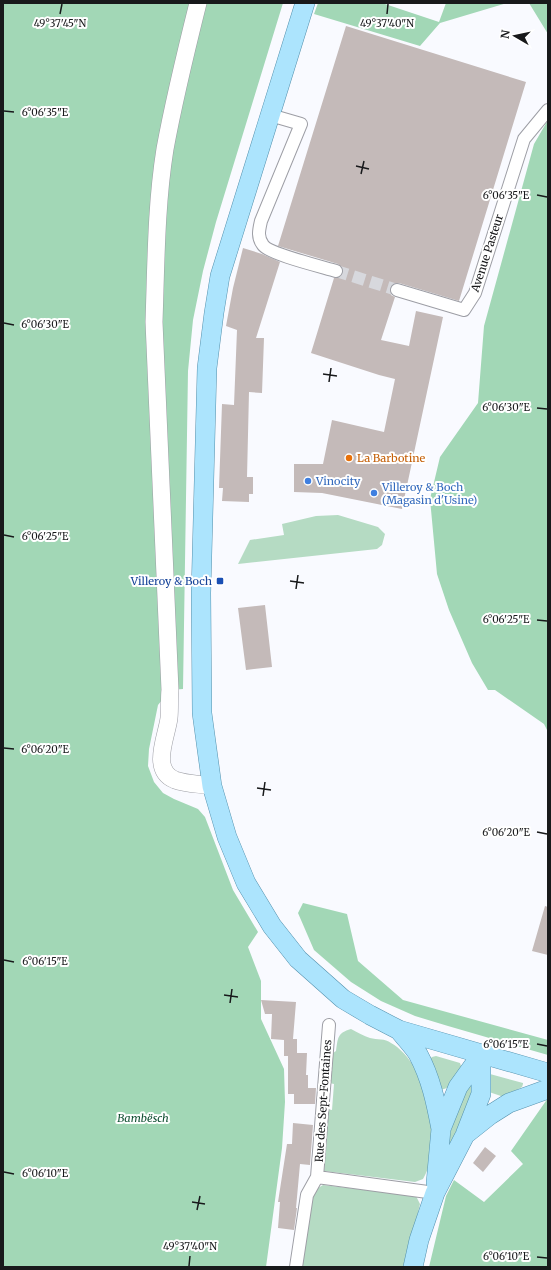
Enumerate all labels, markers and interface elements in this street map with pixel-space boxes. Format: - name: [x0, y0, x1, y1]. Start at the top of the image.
- north arrow: [495, 16, 535, 56]
- text: 49°37'45"N: [34, 17, 86, 30]
- text: 49°37'40"N: [360, 17, 414, 30]
- text: N: [498, 29, 513, 40]
- text: 6°06'35"E: [22, 106, 69, 119]
- text: 6°06'35"E: [483, 189, 530, 202]
- street label: Avenue Pasteur: [468, 212, 506, 295]
- text: 6°06'30"E: [21, 318, 69, 331]
- text: 6°06'30"E: [482, 401, 530, 414]
- place label: La Barbotine: [357, 451, 426, 465]
- marker: La Barbotine: [344, 453, 354, 463]
- place label: Vinocity: [315, 474, 361, 488]
- marker: Vinocity: [303, 476, 313, 486]
- place label: Villeroy & Boch (Magasin d'Usine): [381, 480, 477, 507]
- marker: Villeroy & Boch (Magasin d'Usine): [369, 488, 379, 498]
- text: 6°06'25"E: [22, 530, 69, 543]
- place label: Villeroy & Boch: [130, 574, 213, 588]
- marker: Villeroy & Boch: [215, 576, 225, 586]
- text: 6°06'25"E: [483, 613, 530, 626]
- text: 6°06'20"E: [21, 743, 69, 756]
- text: 6°06'20"E: [482, 826, 530, 839]
- text: 6°06'15"E: [22, 955, 68, 968]
- text: 6°06'15"E: [483, 1038, 529, 1051]
- street label: Rue des Sept-Fontaines: [312, 1039, 334, 1163]
- park label: Bambësch: [117, 1111, 169, 1125]
- text: 6°06'10"E: [22, 1167, 69, 1180]
- text: 49°37'40"N: [163, 1240, 217, 1253]
- text: 6°06'10"E: [483, 1250, 530, 1263]

